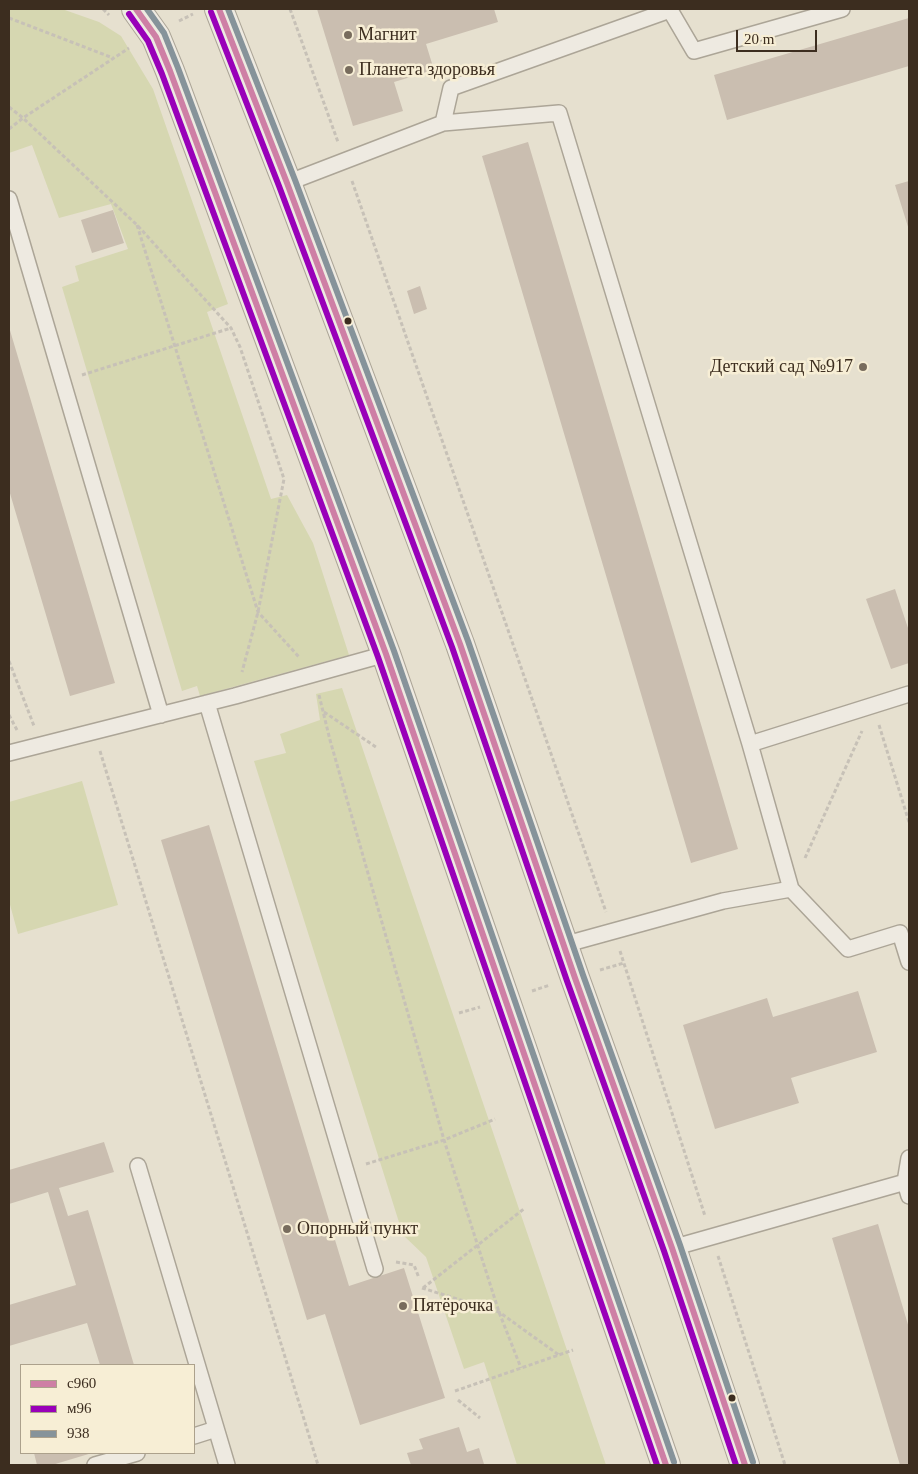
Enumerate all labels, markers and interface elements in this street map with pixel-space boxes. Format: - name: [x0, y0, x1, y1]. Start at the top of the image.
- scale bar: [738, 20, 819, 52]
- place label: Магнит: [358, 24, 417, 46]
- marker: Магнит: [342, 29, 354, 41]
- text: 20 m: [744, 31, 774, 47]
- place label: Планета здоровья: [359, 59, 495, 81]
- marker: Планета здоровья: [343, 64, 355, 76]
- unlabelled marker: [343, 316, 353, 326]
- place label: Детский сад №917: [710, 356, 853, 378]
- marker: Детский сад №917: [857, 361, 869, 373]
- place label: Опорный пункт: [297, 1218, 418, 1240]
- marker: Опорный пункт: [281, 1223, 293, 1235]
- place label: Пятёрочка: [413, 1295, 493, 1317]
- marker: Пятёрочка: [397, 1300, 409, 1312]
- legend: [20, 1364, 195, 1454]
- text: с960: [67, 1375, 96, 1391]
- unlabelled marker: [727, 1393, 737, 1403]
- text: м96: [67, 1400, 92, 1416]
- text: 938: [67, 1425, 90, 1441]

